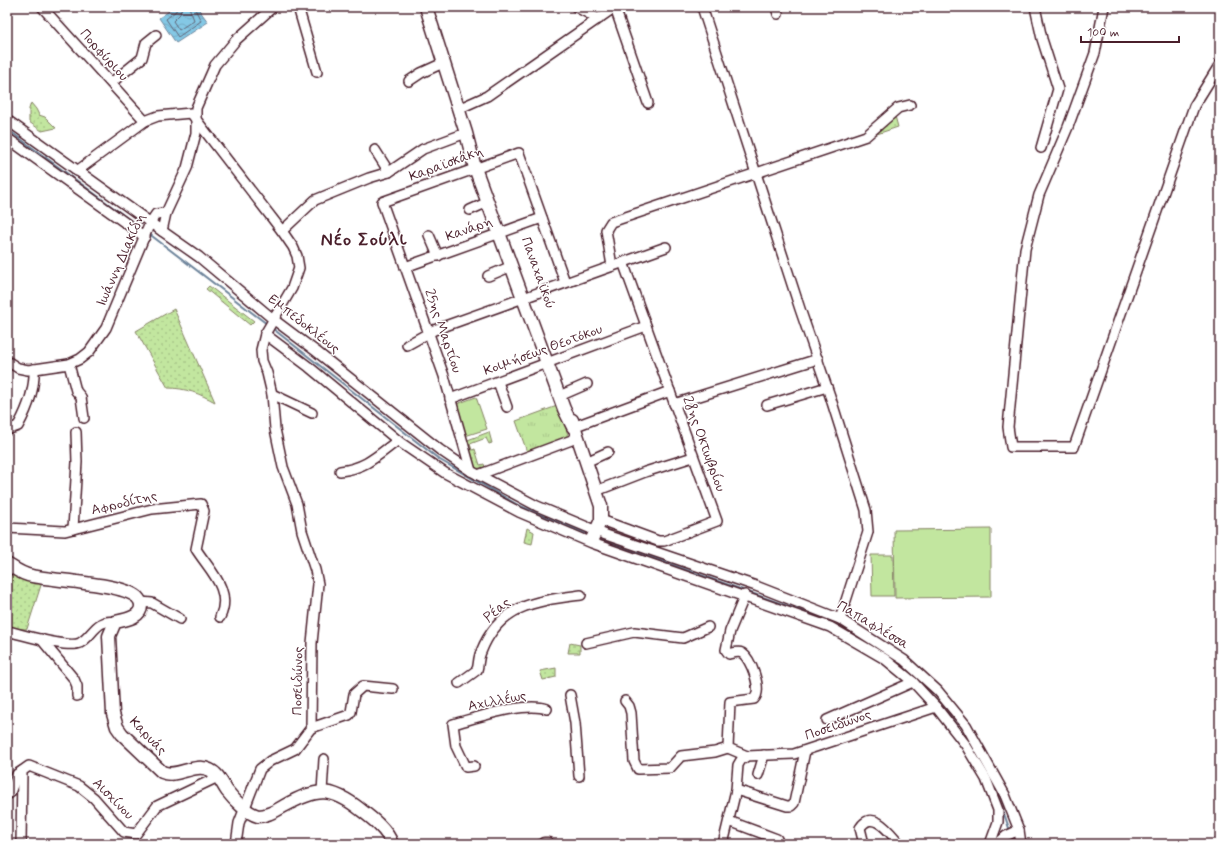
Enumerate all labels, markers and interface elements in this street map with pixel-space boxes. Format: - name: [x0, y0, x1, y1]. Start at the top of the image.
- scale bar: [1081, 18, 1179, 44]
- street label: Πορφύριου: [76, 25, 132, 85]
- text: 100 m: [1087, 25, 1119, 41]
- street label: Καραϊσκάκη: [406, 142, 486, 186]
- street label: Ιωάννη Διακίδη: [92, 211, 150, 309]
- street label: Κανάρη: [443, 212, 495, 246]
- district label: Νέο Σούλι: [321, 227, 407, 252]
- street label: Παναχαϊκού: [517, 235, 559, 311]
- street label: 25ης Μαρτίου: [420, 287, 466, 375]
- street label: Εμπεδοκλέους: [264, 290, 344, 358]
- street label: Κοιμήσεως Θεοτόκου: [481, 320, 605, 380]
- street label: 28ης Οκτωβρίου: [678, 394, 730, 494]
- street label: Αφροδίτης: [89, 487, 159, 519]
- street label: Ρέας: [479, 593, 514, 626]
- street label: Παπαφλέσσα: [834, 596, 913, 654]
- street label: Ποσειδώνος: [288, 646, 308, 716]
- street label: Αχιλλέως: [466, 686, 528, 715]
- street label: Ποσειδώνος: [803, 705, 873, 745]
- street label: Καρυάς: [125, 713, 171, 759]
- street label: Αισχίνου: [88, 774, 138, 824]

